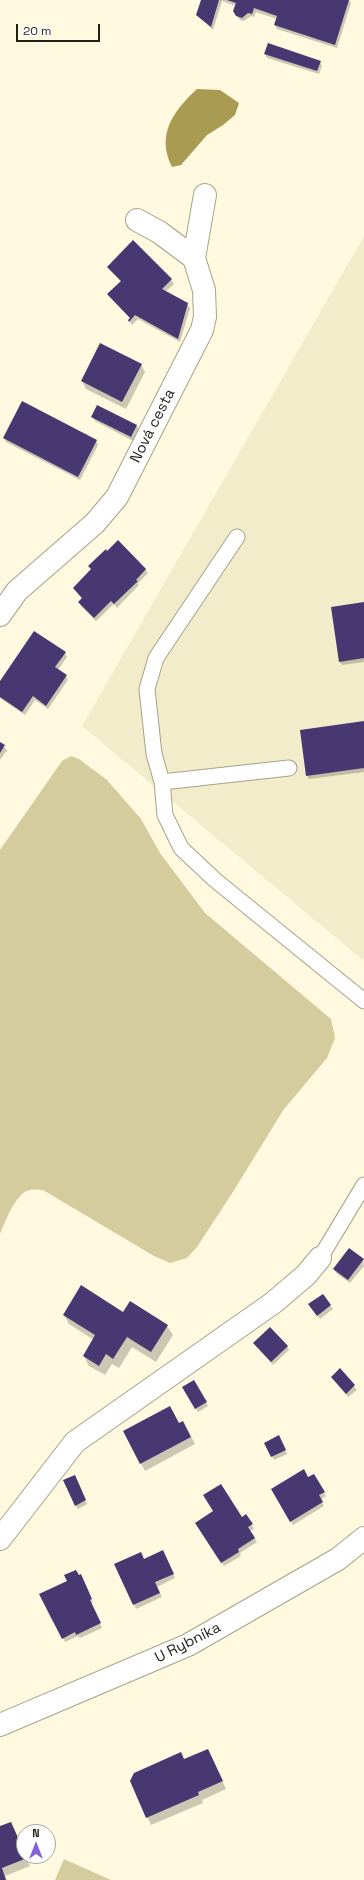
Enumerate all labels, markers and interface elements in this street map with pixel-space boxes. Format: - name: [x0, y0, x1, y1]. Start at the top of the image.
- scale bar: [18, 16, 102, 42]
- text: 20 m: [23, 23, 51, 39]
- street label: Nová cesta: [127, 386, 179, 466]
- street label: U Rybníka: [152, 1619, 224, 1667]
- north arrow: [16, 1824, 56, 1864]
- text: N: [32, 1826, 40, 1840]

